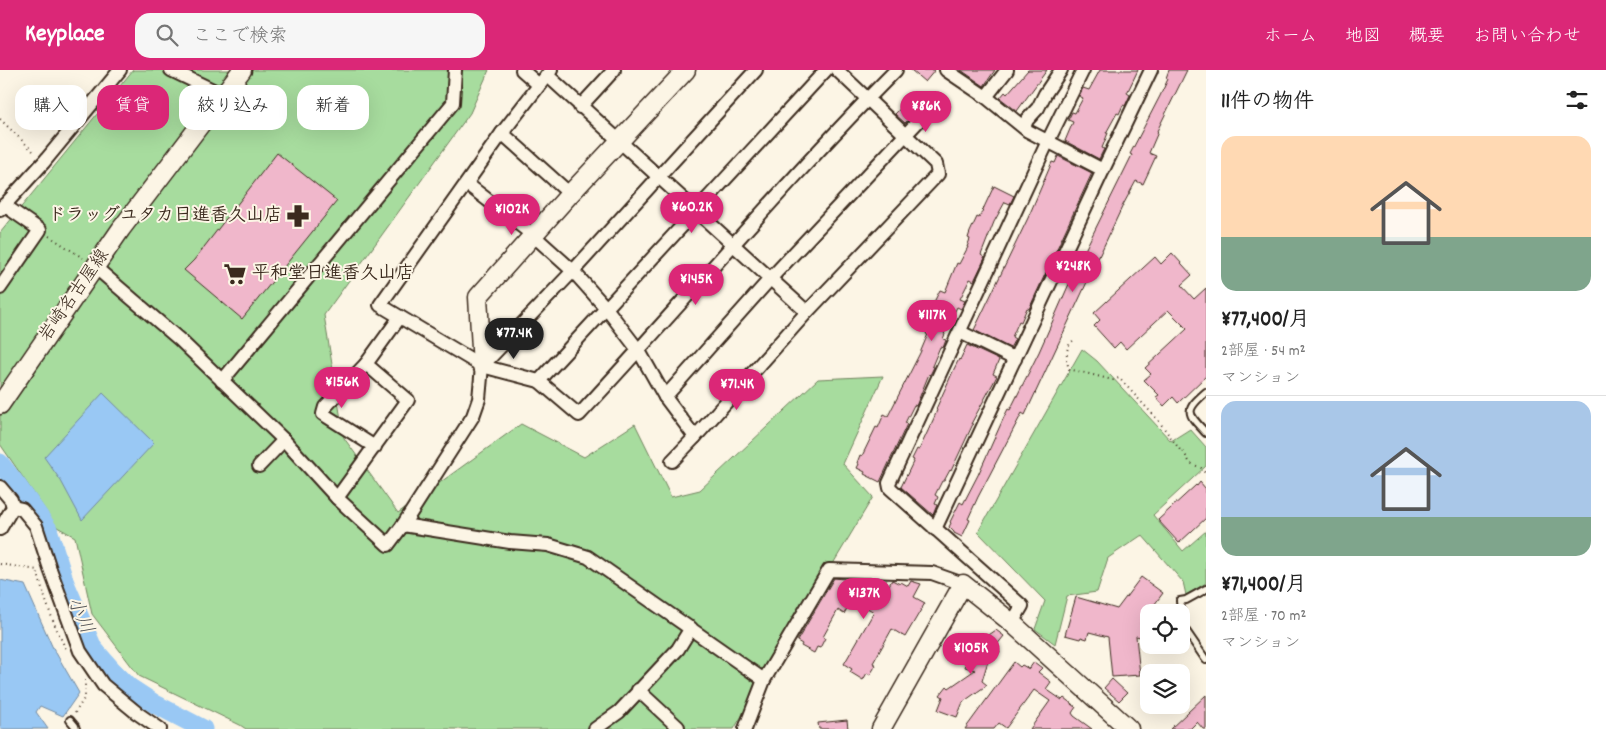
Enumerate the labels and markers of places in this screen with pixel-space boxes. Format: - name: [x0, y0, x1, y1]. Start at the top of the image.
- pin: ¥86K: [896, 90, 956, 133]
- pin: ¥60.2K: [651, 191, 733, 234]
- pin: ¥102K: [477, 194, 547, 236]
- pharmacy icon: ドラッグユタカ日進香久山店: [285, 203, 311, 229]
- place label: ドラッグユタカ日進香久山店: [48, 204, 282, 229]
- pin: ¥248K: [1038, 250, 1108, 293]
- supermarket icon: 平和堂日進香久山店: [222, 261, 248, 287]
- place label: 平和堂日進香久山店: [252, 262, 414, 287]
- pin: ¥145K: [661, 264, 731, 306]
- pin: ¥117K: [897, 300, 967, 342]
- pin: ¥77.4K: [473, 318, 555, 360]
- pin: ¥156K: [307, 366, 377, 409]
- pin: ¥71.4K: [696, 368, 778, 411]
- pin: ¥137K: [829, 578, 899, 620]
- pin: ¥105K: [936, 632, 1006, 675]

